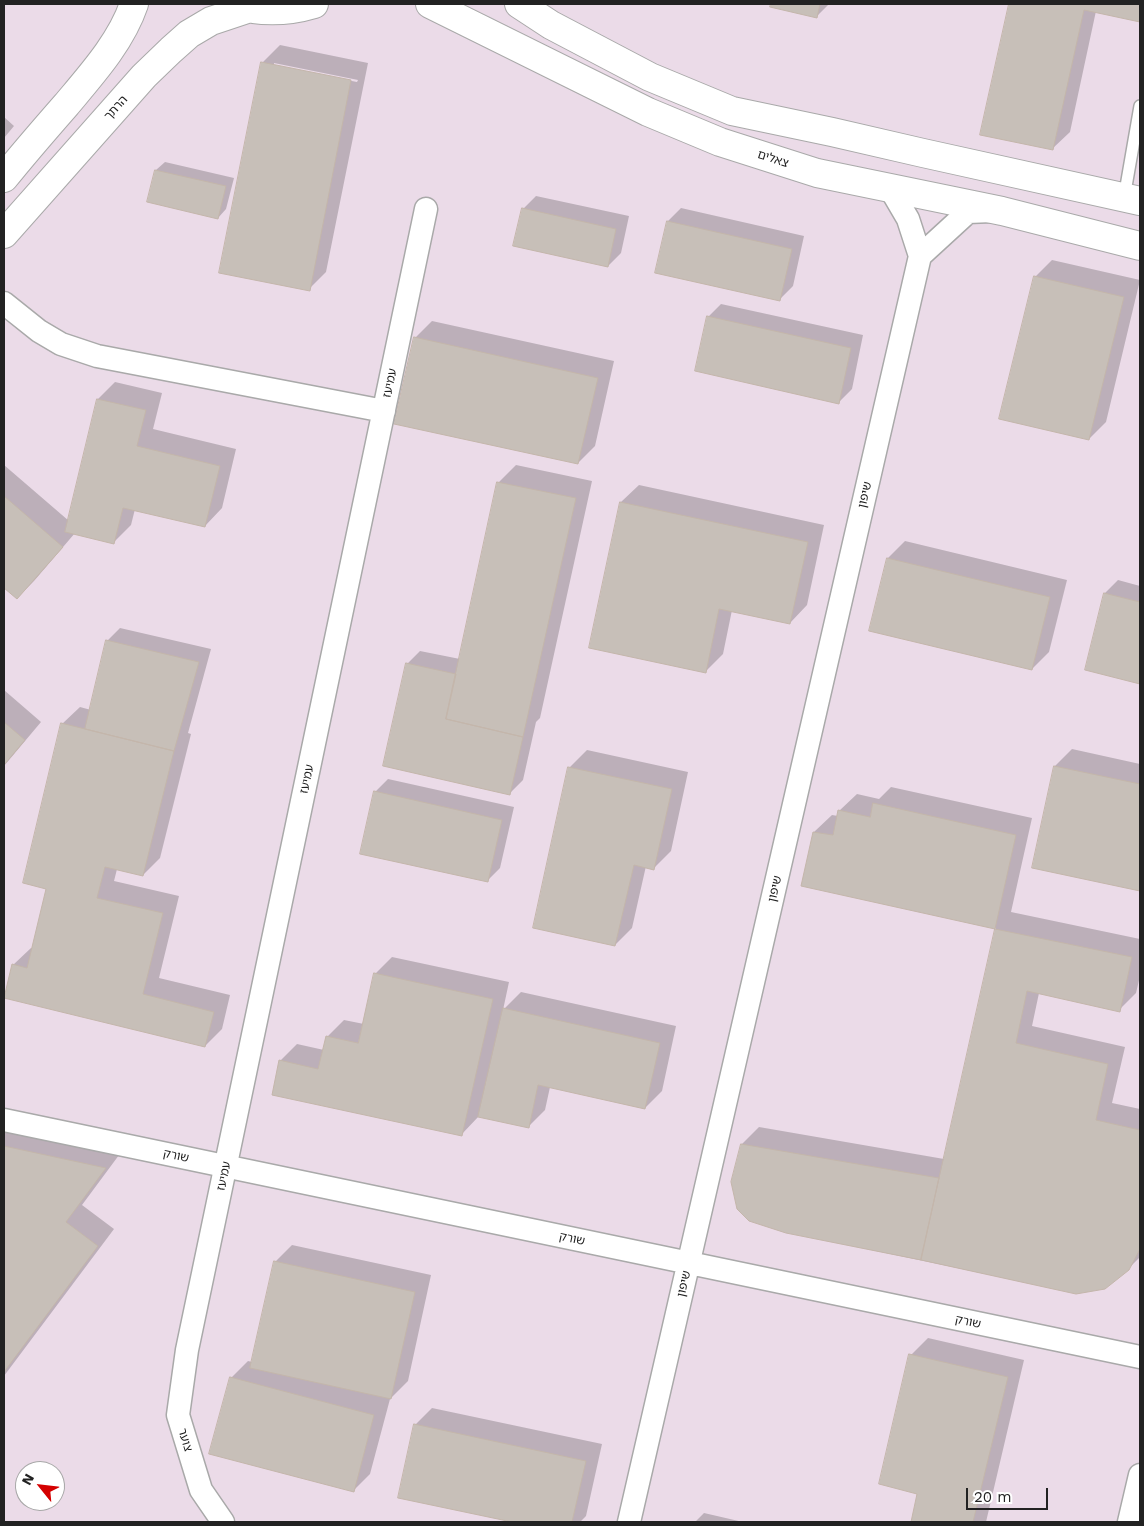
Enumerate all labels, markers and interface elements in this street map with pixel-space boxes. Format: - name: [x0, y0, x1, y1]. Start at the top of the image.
- street label: הרתך: [101, 93, 131, 123]
- street label: צאלים: [756, 147, 790, 171]
- street label: עמיעז: [380, 367, 400, 399]
- street label: שיפון: [855, 480, 875, 510]
- street label: עמיעז: [297, 763, 317, 795]
- street label: שיפון: [765, 874, 785, 904]
- street label: שורק: [162, 1146, 190, 1166]
- street label: עמיעז: [214, 1160, 234, 1192]
- street label: שורק: [558, 1229, 586, 1249]
- street label: שיפון: [674, 1269, 694, 1299]
- street label: שורק: [954, 1312, 982, 1332]
- street label: צוער: [175, 1427, 195, 1453]
- north arrow: [15, 1461, 65, 1511]
- text: N: [18, 1471, 37, 1488]
- scale bar: [969, 1478, 1052, 1510]
- text: 20 m: [974, 1488, 1012, 1506]

